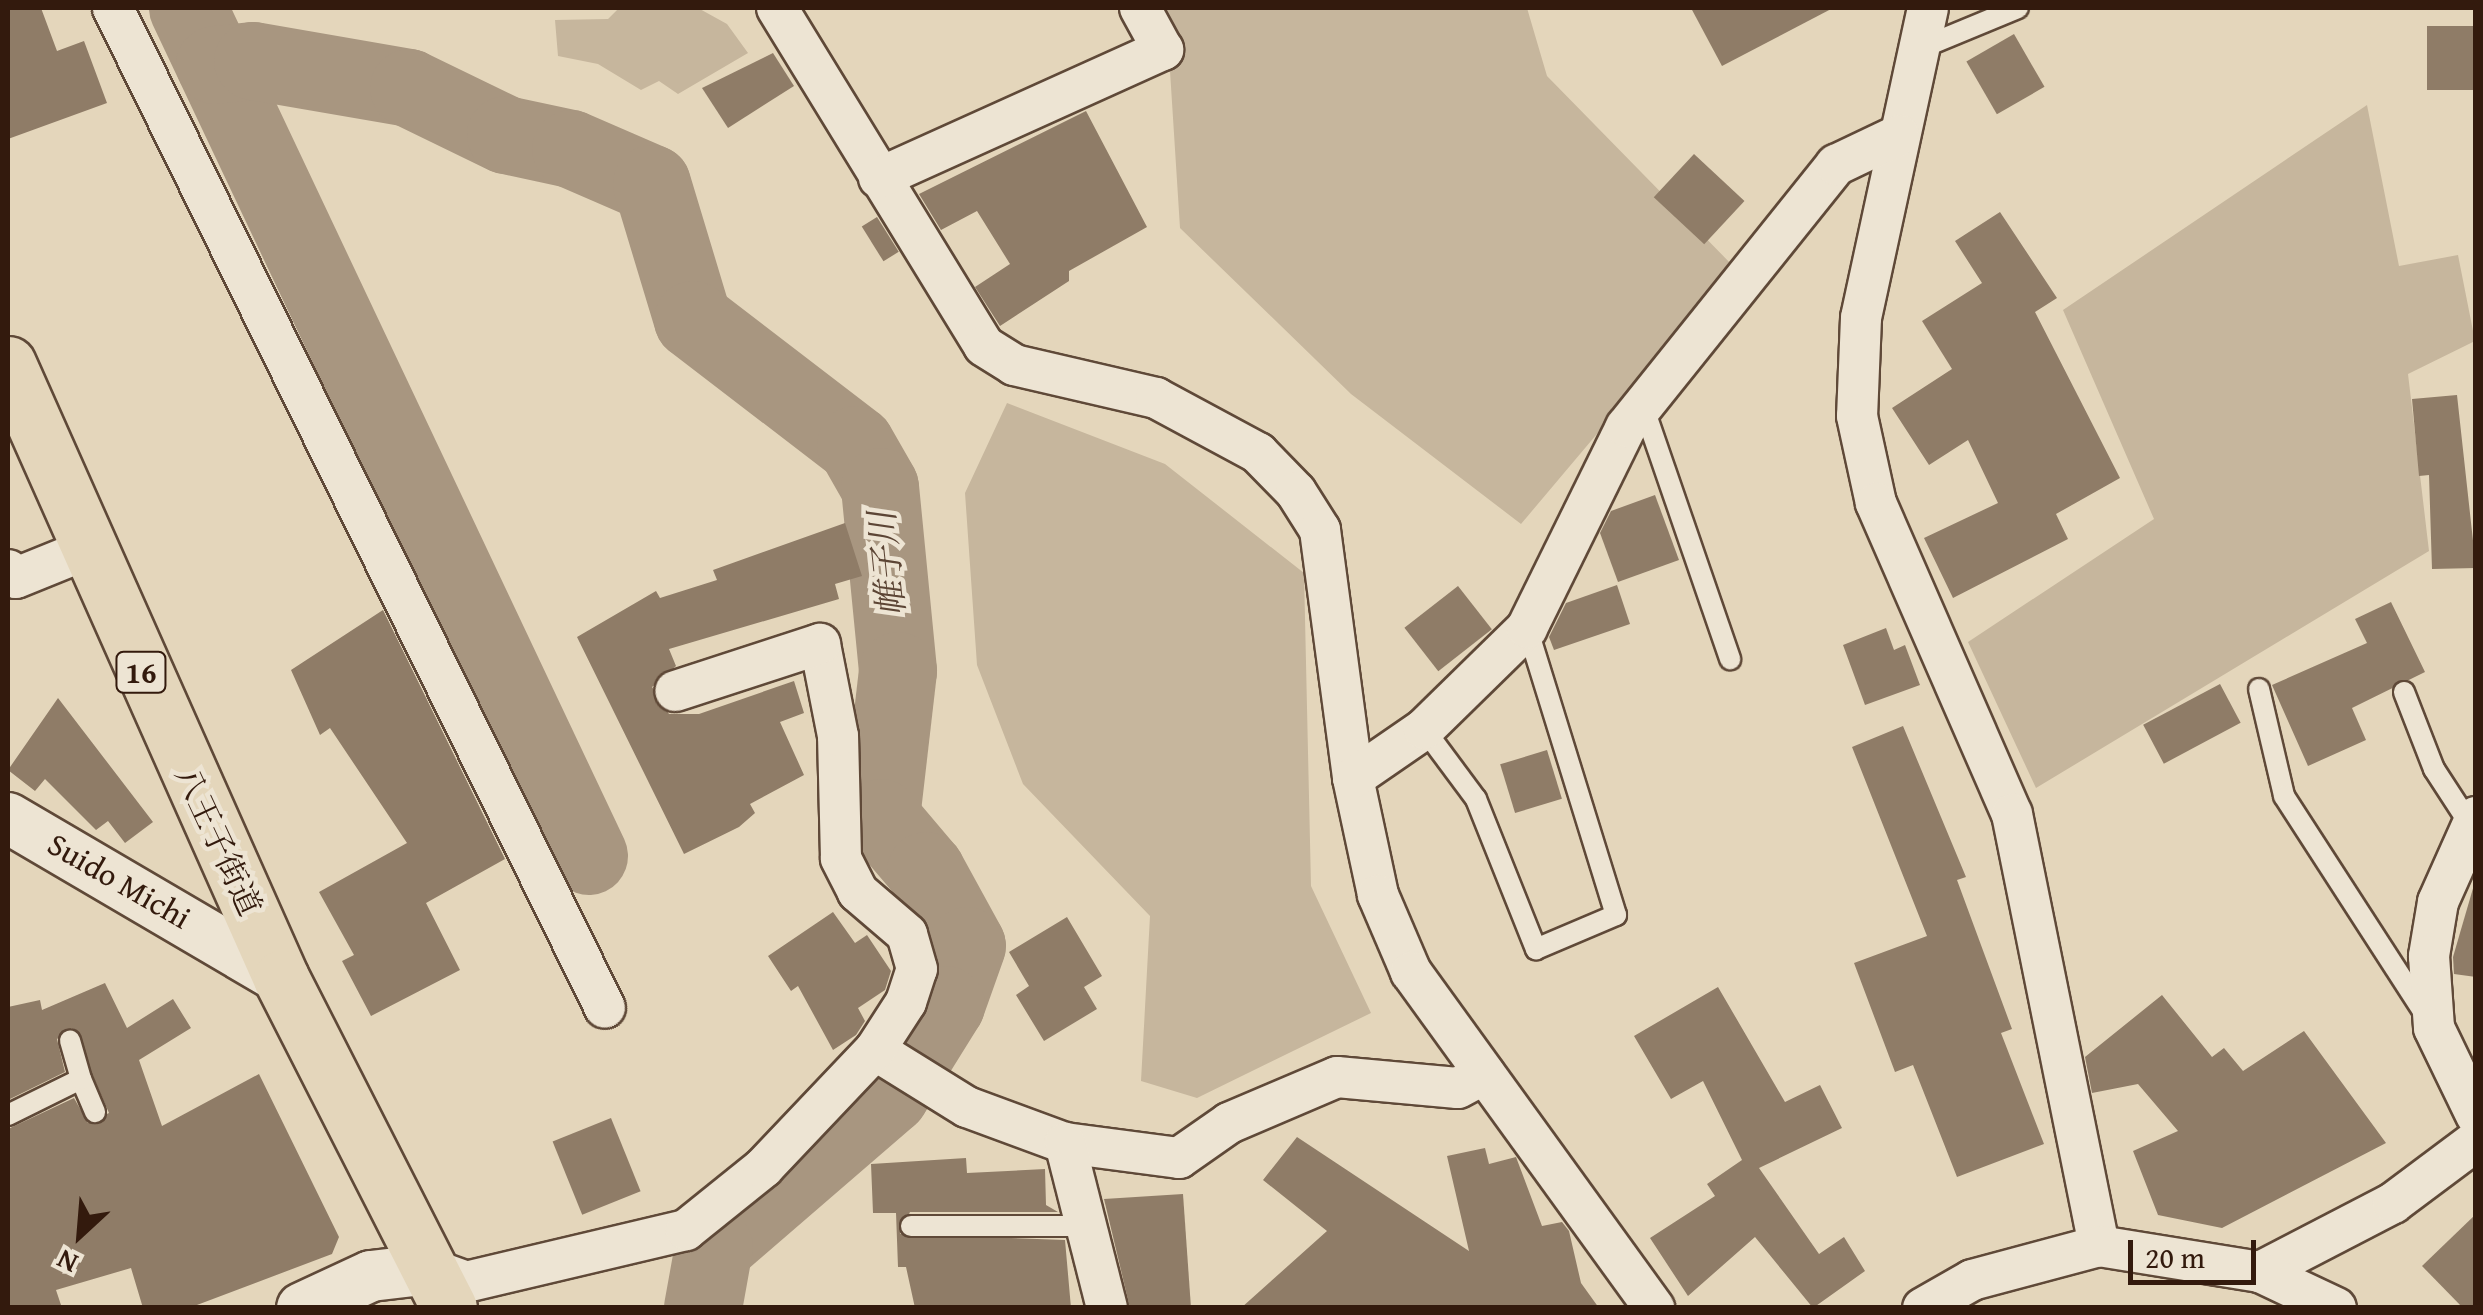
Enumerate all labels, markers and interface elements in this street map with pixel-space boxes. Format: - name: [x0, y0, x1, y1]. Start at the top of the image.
- water label: 帷子川: [861, 510, 913, 618]
- road number: 16: [114, 647, 168, 697]
- street label: 八王子街道: [167, 760, 269, 922]
- street label: Suido Michi: [41, 825, 197, 937]
- north arrow: [30, 1185, 130, 1285]
- scale bar: [2133, 1220, 2260, 1282]
- text: 20 m: [2145, 1235, 2205, 1279]
- text: N: [49, 1240, 84, 1285]

